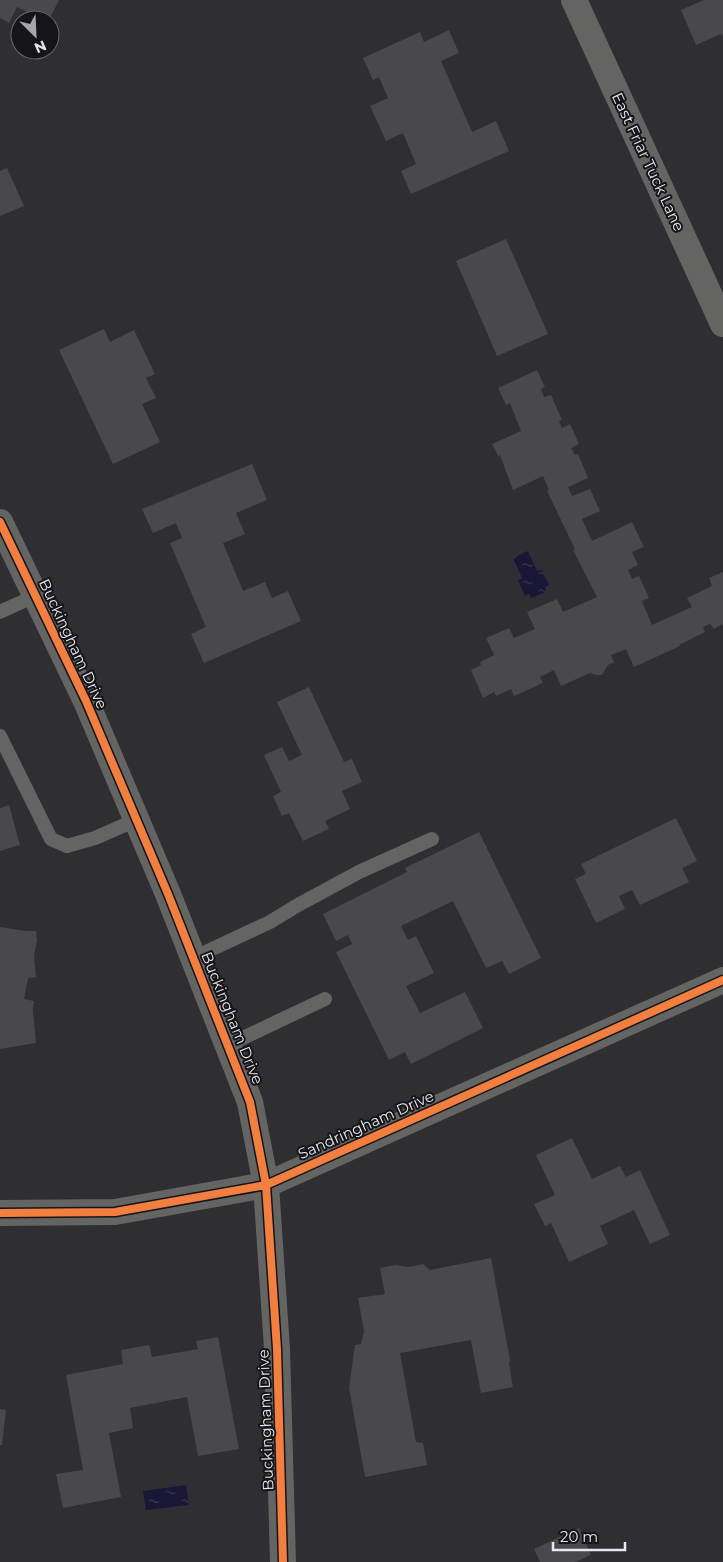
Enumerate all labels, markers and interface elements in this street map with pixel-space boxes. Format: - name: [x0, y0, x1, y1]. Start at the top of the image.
- north arrow: [10, 10, 60, 60]
- text: N: [31, 36, 49, 57]
- street label: East Friar Tuck Lane: [608, 89, 689, 234]
- street label: Buckingham Drive: [35, 576, 112, 712]
- street label: Buckingham Drive: [197, 949, 268, 1087]
- street label: Sandringham Drive: [295, 1086, 437, 1163]
- street label: Buckingham Drive: [254, 1349, 277, 1491]
- scale bar: [553, 1520, 626, 1552]
- text: 20 m: [560, 1527, 598, 1546]

